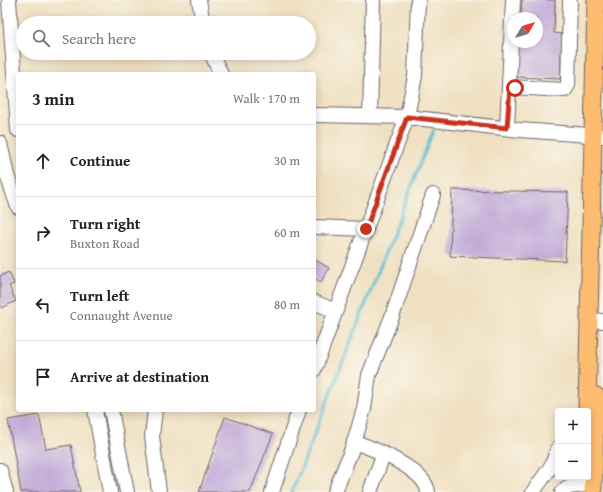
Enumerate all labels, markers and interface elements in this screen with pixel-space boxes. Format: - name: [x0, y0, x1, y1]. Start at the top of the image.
- north arrow: [507, 12, 543, 48]
- search box: [16, 16, 316, 60]
- icon: search: [30, 27, 52, 49]
- text: Search here: [62, 28, 136, 49]
- route start: [506, 79, 524, 97]
- text: 3 min: [32, 86, 74, 111]
- text: Walk · 170 m: [233, 89, 300, 108]
- icon: ahead: [32, 150, 54, 172]
- text: Continue: [70, 150, 131, 171]
- text: 30 m: [274, 151, 300, 170]
- text: Turn right: [70, 213, 141, 234]
- route end: [357, 220, 375, 238]
- icon: right: [32, 222, 54, 244]
- text: 60 m: [274, 223, 300, 242]
- text: Buxton Road: [70, 234, 140, 253]
- text: Turn left: [70, 285, 129, 306]
- icon: left: [32, 294, 54, 316]
- text: 80 m: [274, 295, 300, 314]
- text: Connaught Avenue: [70, 306, 173, 325]
- icon: arrive: [32, 366, 54, 388]
- text: Arrive at destination: [70, 366, 209, 387]
- map controls: [555, 408, 591, 480]
- button: +: [555, 408, 591, 444]
- button: −: [555, 444, 591, 480]

